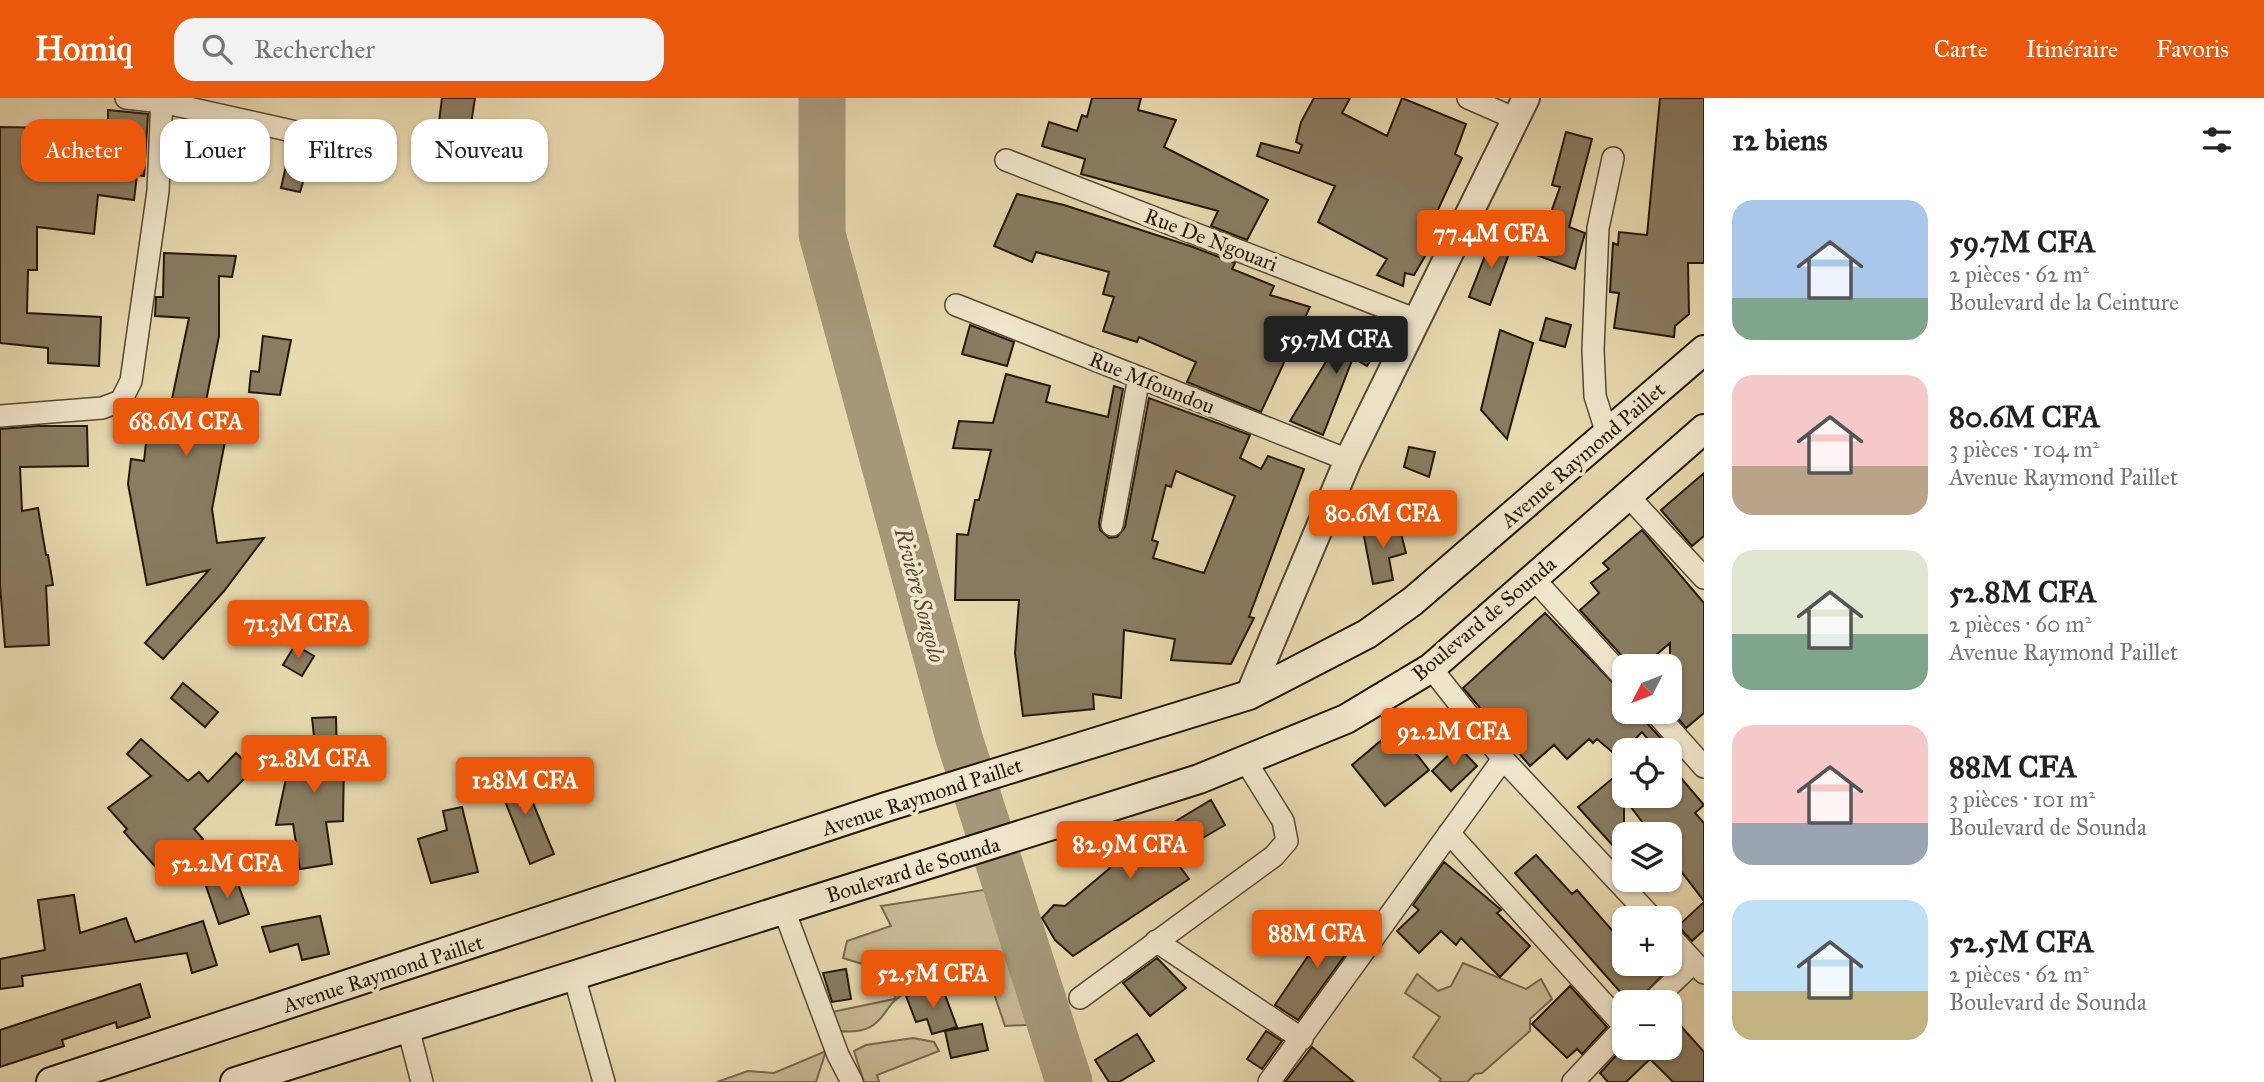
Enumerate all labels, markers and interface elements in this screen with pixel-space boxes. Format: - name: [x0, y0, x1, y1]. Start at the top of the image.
- search box: [174, 18, 664, 81]
- text: Homiq: [35, 29, 132, 69]
- icon: search: [198, 30, 236, 68]
- text: Rechercher: [254, 33, 375, 65]
- text: Carte: [1934, 34, 1988, 64]
- text: Itinéraire: [2026, 34, 2118, 64]
- text: Favoris: [2156, 34, 2229, 64]
- chip: Acheter: [21, 119, 146, 182]
- chip: Louer: [160, 119, 270, 182]
- chip: Filtres: [284, 119, 397, 182]
- chip: Nouveau: [411, 119, 548, 182]
- icon: filters: [2198, 121, 2236, 159]
- text: 12 biens: [1732, 122, 1827, 158]
- street label: Rue De Ngouari: [1141, 203, 1282, 277]
- pin: 77.4M CFA: [1411, 211, 1571, 270]
- text: 77.4M CFA: [1433, 219, 1549, 247]
- text: 59.7M CFA: [1949, 224, 2096, 260]
- icon: home: [1788, 228, 1872, 312]
- text: 2 pièces · 62 m²: [1949, 260, 2089, 288]
- text: Boulevard de la Ceinture: [1949, 288, 2179, 316]
- pin: 59.7M CFA: [1256, 316, 1416, 376]
- text: 59.7M CFA: [1280, 325, 1392, 353]
- street label: Rue Mfoundou: [1085, 346, 1219, 420]
- street label: Avenue Raymond Paillet: [1495, 376, 1671, 534]
- pin: 68.6M CFA: [106, 398, 266, 458]
- text: 80.6M CFA: [1949, 399, 2100, 435]
- icon: home: [1788, 403, 1872, 487]
- text: 68.6M CFA: [129, 407, 243, 435]
- text: 3 pièces · 104 m²: [1949, 435, 2099, 463]
- text: Avenue Raymond Paillet: [1949, 463, 2178, 491]
- pin: 80.6M CFA: [1303, 490, 1463, 550]
- text: 80.6M CFA: [1325, 499, 1441, 527]
- water label: Rivière Songolo: [888, 524, 951, 666]
- street label: Boulevard de Sounda: [1407, 551, 1562, 687]
- text: 52.8M CFA: [1949, 574, 2097, 610]
- icon: home: [1788, 578, 1872, 662]
- pin: 71.3M CFA: [218, 601, 378, 660]
- text: 71.3M CFA: [243, 609, 353, 637]
- text: 2 pièces · 60 m²: [1949, 610, 2091, 638]
- text: Avenue Raymond Paillet: [1949, 638, 2178, 666]
- north arrow: [1612, 654, 1682, 724]
- map controls: [1612, 654, 1682, 1060]
- pin: 92.2M CFA: [1374, 708, 1534, 768]
- text: 92.2M CFA: [1397, 717, 1511, 745]
- pin: 52.8M CFA: [234, 736, 394, 795]
- button: locate: [1612, 738, 1682, 808]
- text: 52.8M CFA: [257, 744, 371, 772]
- text: 88M CFA: [1949, 749, 2077, 785]
- street label: Avenue Raymond Paillet: [818, 752, 1026, 842]
- icon: home: [1788, 753, 1872, 837]
- pin: 128M CFA: [453, 758, 597, 817]
- text: 128M CFA: [472, 766, 578, 794]
- text: 3 pièces · 101 m²: [1949, 785, 2095, 813]
- text: Boulevard de Sounda: [1949, 813, 2147, 841]
- pin: 82.9M CFA: [1050, 822, 1210, 881]
- button: layers: [1612, 822, 1682, 892]
- text: 82.9M CFA: [1073, 830, 1187, 858]
- street label: Boulevard de Sounda: [823, 831, 1003, 909]
- pin: 52.2M CFA: [147, 840, 307, 900]
- text: 52.2M CFA: [171, 849, 283, 877]
- button: +: [1612, 906, 1682, 976]
- pin: 88M CFA: [1252, 910, 1382, 970]
- text: 88M CFA: [1268, 919, 1366, 947]
- text: 52.5M CFA: [1949, 924, 2094, 960]
- icon: home: [1788, 928, 1872, 1012]
- street label: Avenue Raymond Paillet: [279, 929, 487, 1019]
- pin: 52.5M CFA: [853, 950, 1013, 1010]
- text: 52.5M CFA: [877, 959, 989, 987]
- text: 2 pièces · 62 m²: [1949, 960, 2089, 988]
- text: Boulevard de Sounda: [1949, 988, 2147, 1016]
- button: −: [1612, 990, 1682, 1060]

